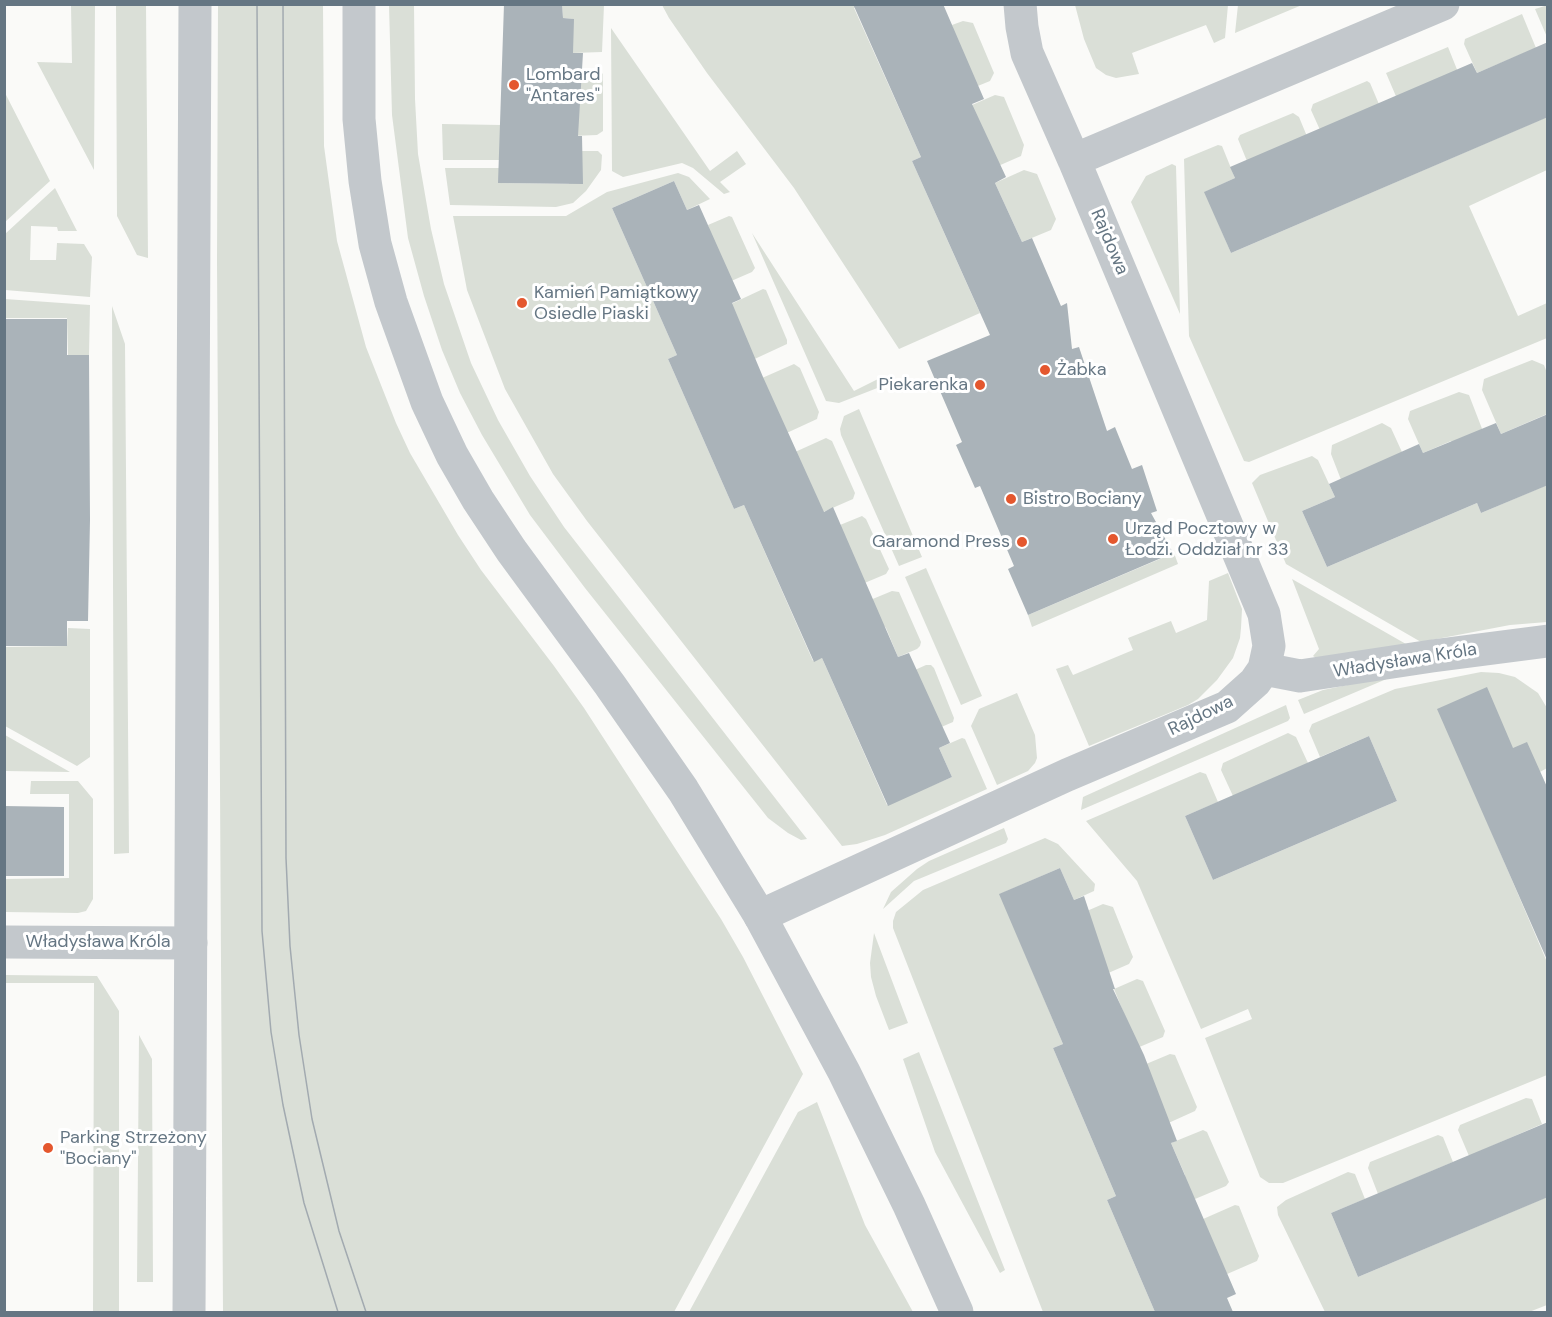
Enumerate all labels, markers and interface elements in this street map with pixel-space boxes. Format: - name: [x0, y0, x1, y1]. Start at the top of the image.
- place label: Lombard "Antares": [526, 64, 600, 106]
- marker: Lombard "Antares": [507, 78, 521, 92]
- street label: Rajdowa: [1085, 206, 1133, 278]
- place label: Kamień Pamiątkowy Osiedle Piaski: [534, 282, 699, 324]
- marker: Kamień Pamiątkowy Osiedle Piaski: [515, 296, 529, 310]
- place label: Żabka: [1057, 359, 1107, 381]
- marker: Żabka: [1038, 363, 1052, 377]
- place label: Piekarenka: [879, 374, 968, 396]
- marker: Piekarenka: [973, 378, 987, 392]
- place label: Bistro Bociany: [1023, 488, 1142, 510]
- marker: Bistro Bociany: [1004, 492, 1018, 506]
- place label: Urząd Pocztowy w Łodzi. Oddział nr 33: [1125, 518, 1289, 560]
- place label: Garamond Press: [872, 531, 1010, 553]
- marker: Urząd Pocztowy w Łodzi. Oddział nr 33: [1106, 532, 1120, 546]
- marker: Garamond Press: [1015, 535, 1029, 549]
- street label: Władysława Króla: [1332, 639, 1478, 683]
- street label: Rajdowa: [1165, 691, 1237, 741]
- street label: Władysława Króla: [26, 931, 170, 953]
- place label: Parking Strzeżony "Bociany": [60, 1127, 207, 1170]
- marker: Parking Strzeżony "Bociany": [41, 1141, 55, 1155]

